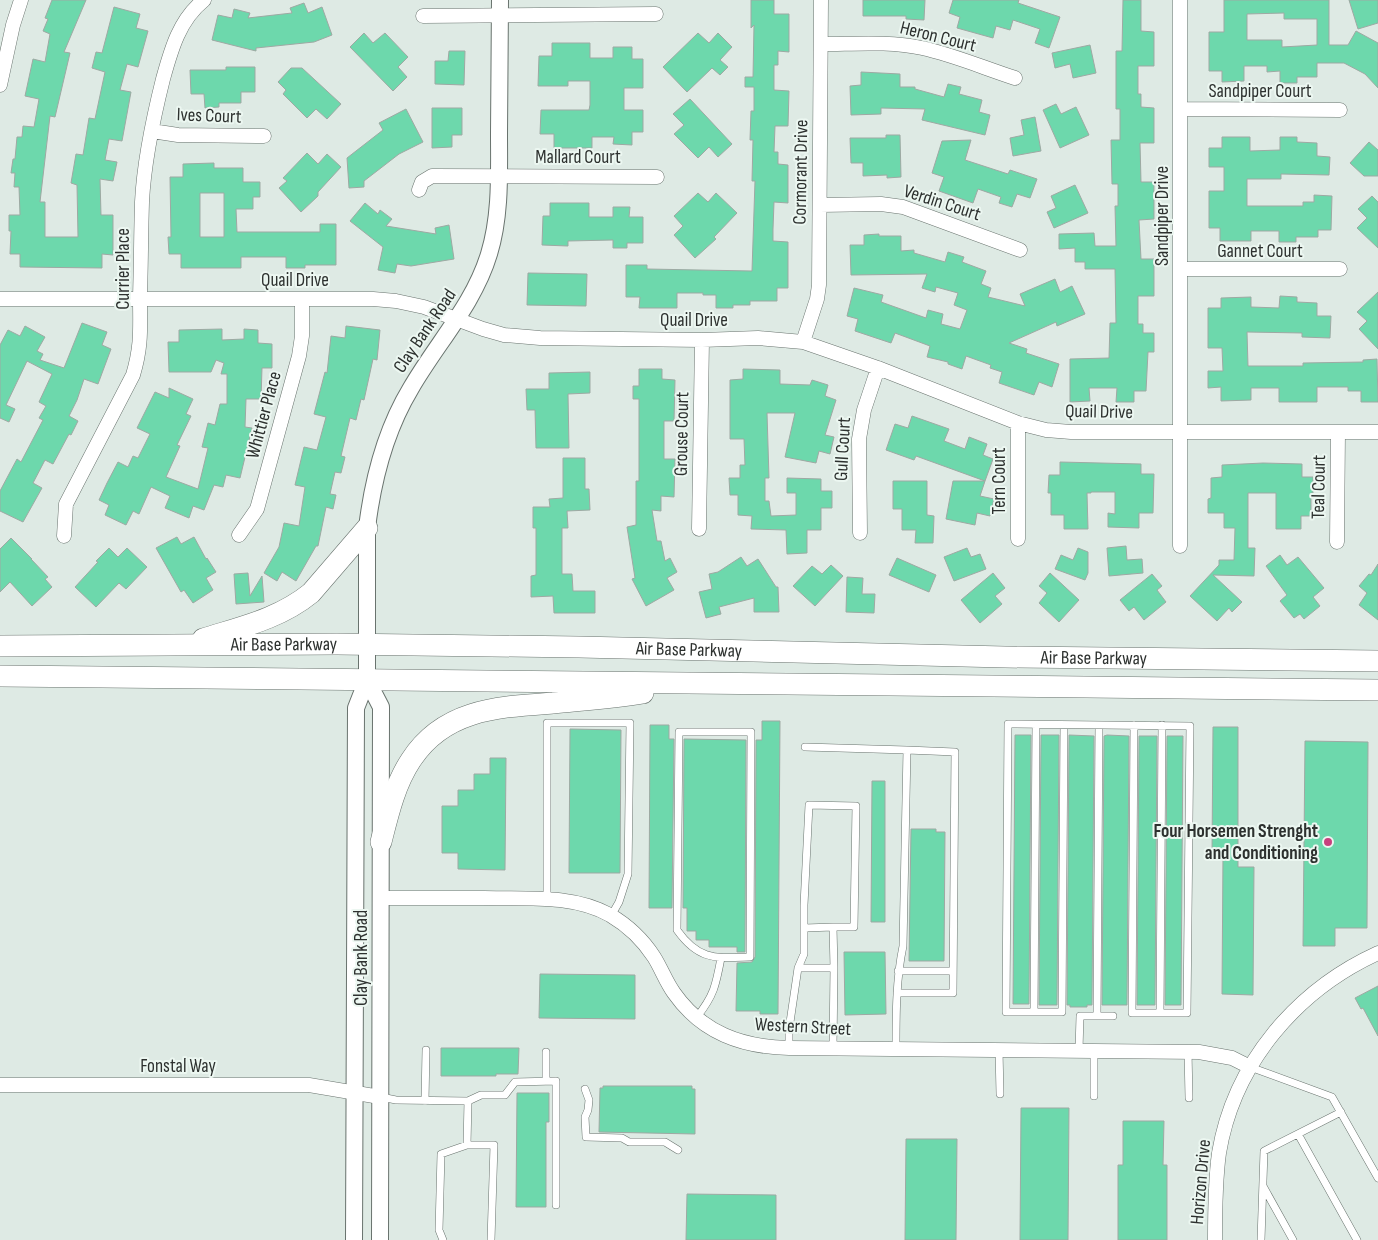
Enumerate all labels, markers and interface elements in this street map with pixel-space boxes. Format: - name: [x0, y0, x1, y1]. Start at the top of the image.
- street label: Heron Court: [897, 16, 979, 58]
- street label: Sandpiper Court: [1208, 80, 1312, 103]
- street label: Ives Court: [176, 103, 242, 129]
- street label: Cormorant Drive: [789, 119, 813, 225]
- street label: Mallard Court: [535, 146, 621, 169]
- street label: Sandpiper Drive: [1151, 166, 1174, 266]
- street label: Verdin Court: [901, 180, 984, 226]
- street label: Currier Place: [112, 228, 135, 310]
- street label: Gannet Court: [1217, 240, 1303, 263]
- street label: Quail Drive: [261, 269, 329, 292]
- street label: Clay Bank Road: [389, 285, 461, 377]
- street label: Quail Drive: [660, 309, 728, 332]
- street label: Whittier Place: [241, 369, 287, 461]
- street label: Grouse Court: [670, 391, 694, 476]
- street label: Quail Drive: [1065, 400, 1133, 424]
- street label: Gull Court: [830, 416, 856, 482]
- street label: Tern Court: [988, 447, 1011, 515]
- street label: Teal Court: [1307, 454, 1331, 519]
- street label: Air Base Parkway: [230, 632, 338, 656]
- street label: Air Base Parkway: [635, 637, 743, 662]
- street label: Air Base Parkway: [1040, 646, 1148, 670]
- place label: Four Horsemen Strenght and Conditioning: [1153, 820, 1318, 865]
- marker: Four Horsemen Strenght and Conditioning: [1322, 836, 1334, 848]
- street label: Clay Bank Road: [350, 910, 373, 1006]
- street label: Western Street: [754, 1013, 852, 1041]
- street label: Fonstal Way: [140, 1055, 217, 1078]
- street label: Horizon Drive: [1186, 1139, 1216, 1225]

